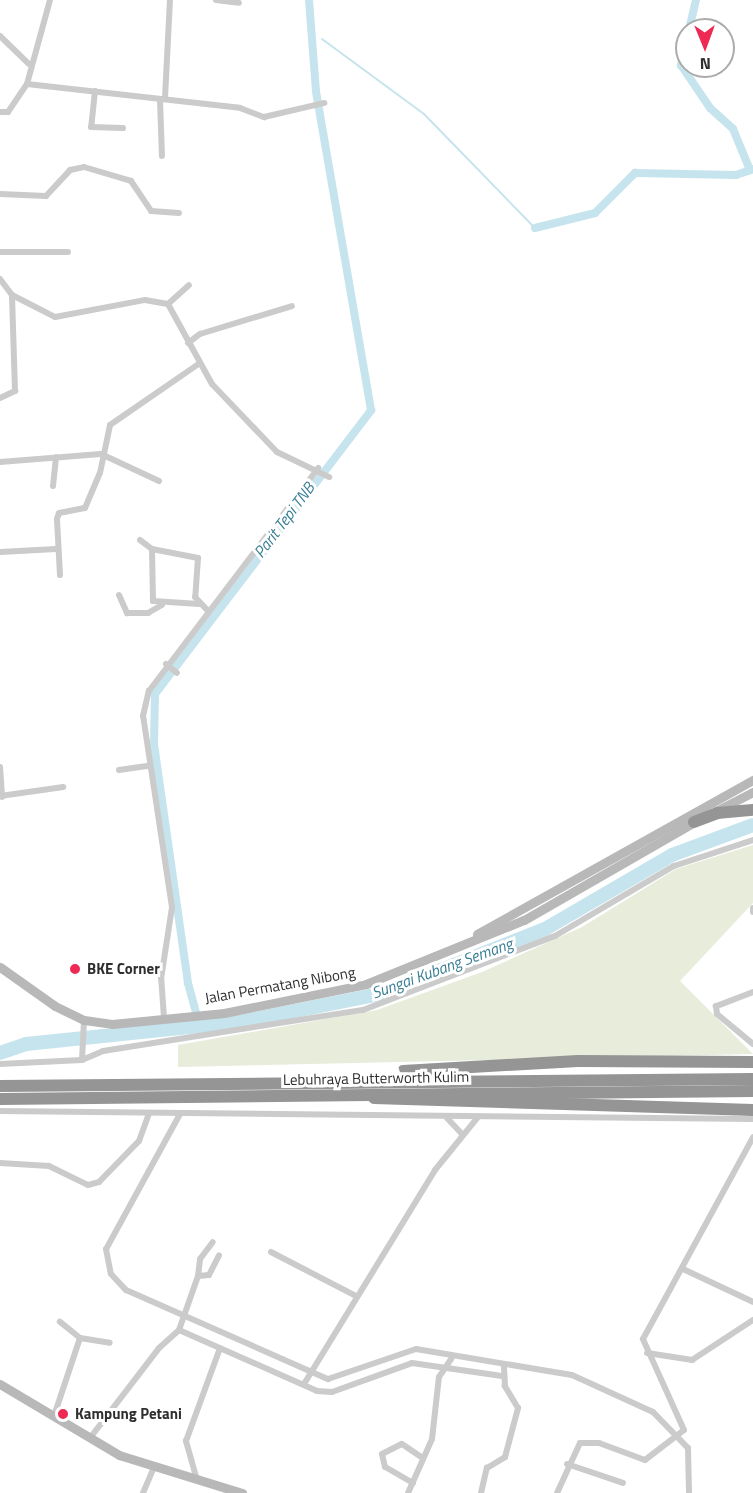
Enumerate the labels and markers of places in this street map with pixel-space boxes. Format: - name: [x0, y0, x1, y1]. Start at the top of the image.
- place label: BKE Corner: [87, 960, 160, 978]
- marker: BKE Corner: [68, 962, 82, 976]
- place label: Kampung Petani: [75, 1405, 182, 1423]
- marker: Kampung Petani: [56, 1407, 70, 1421]

